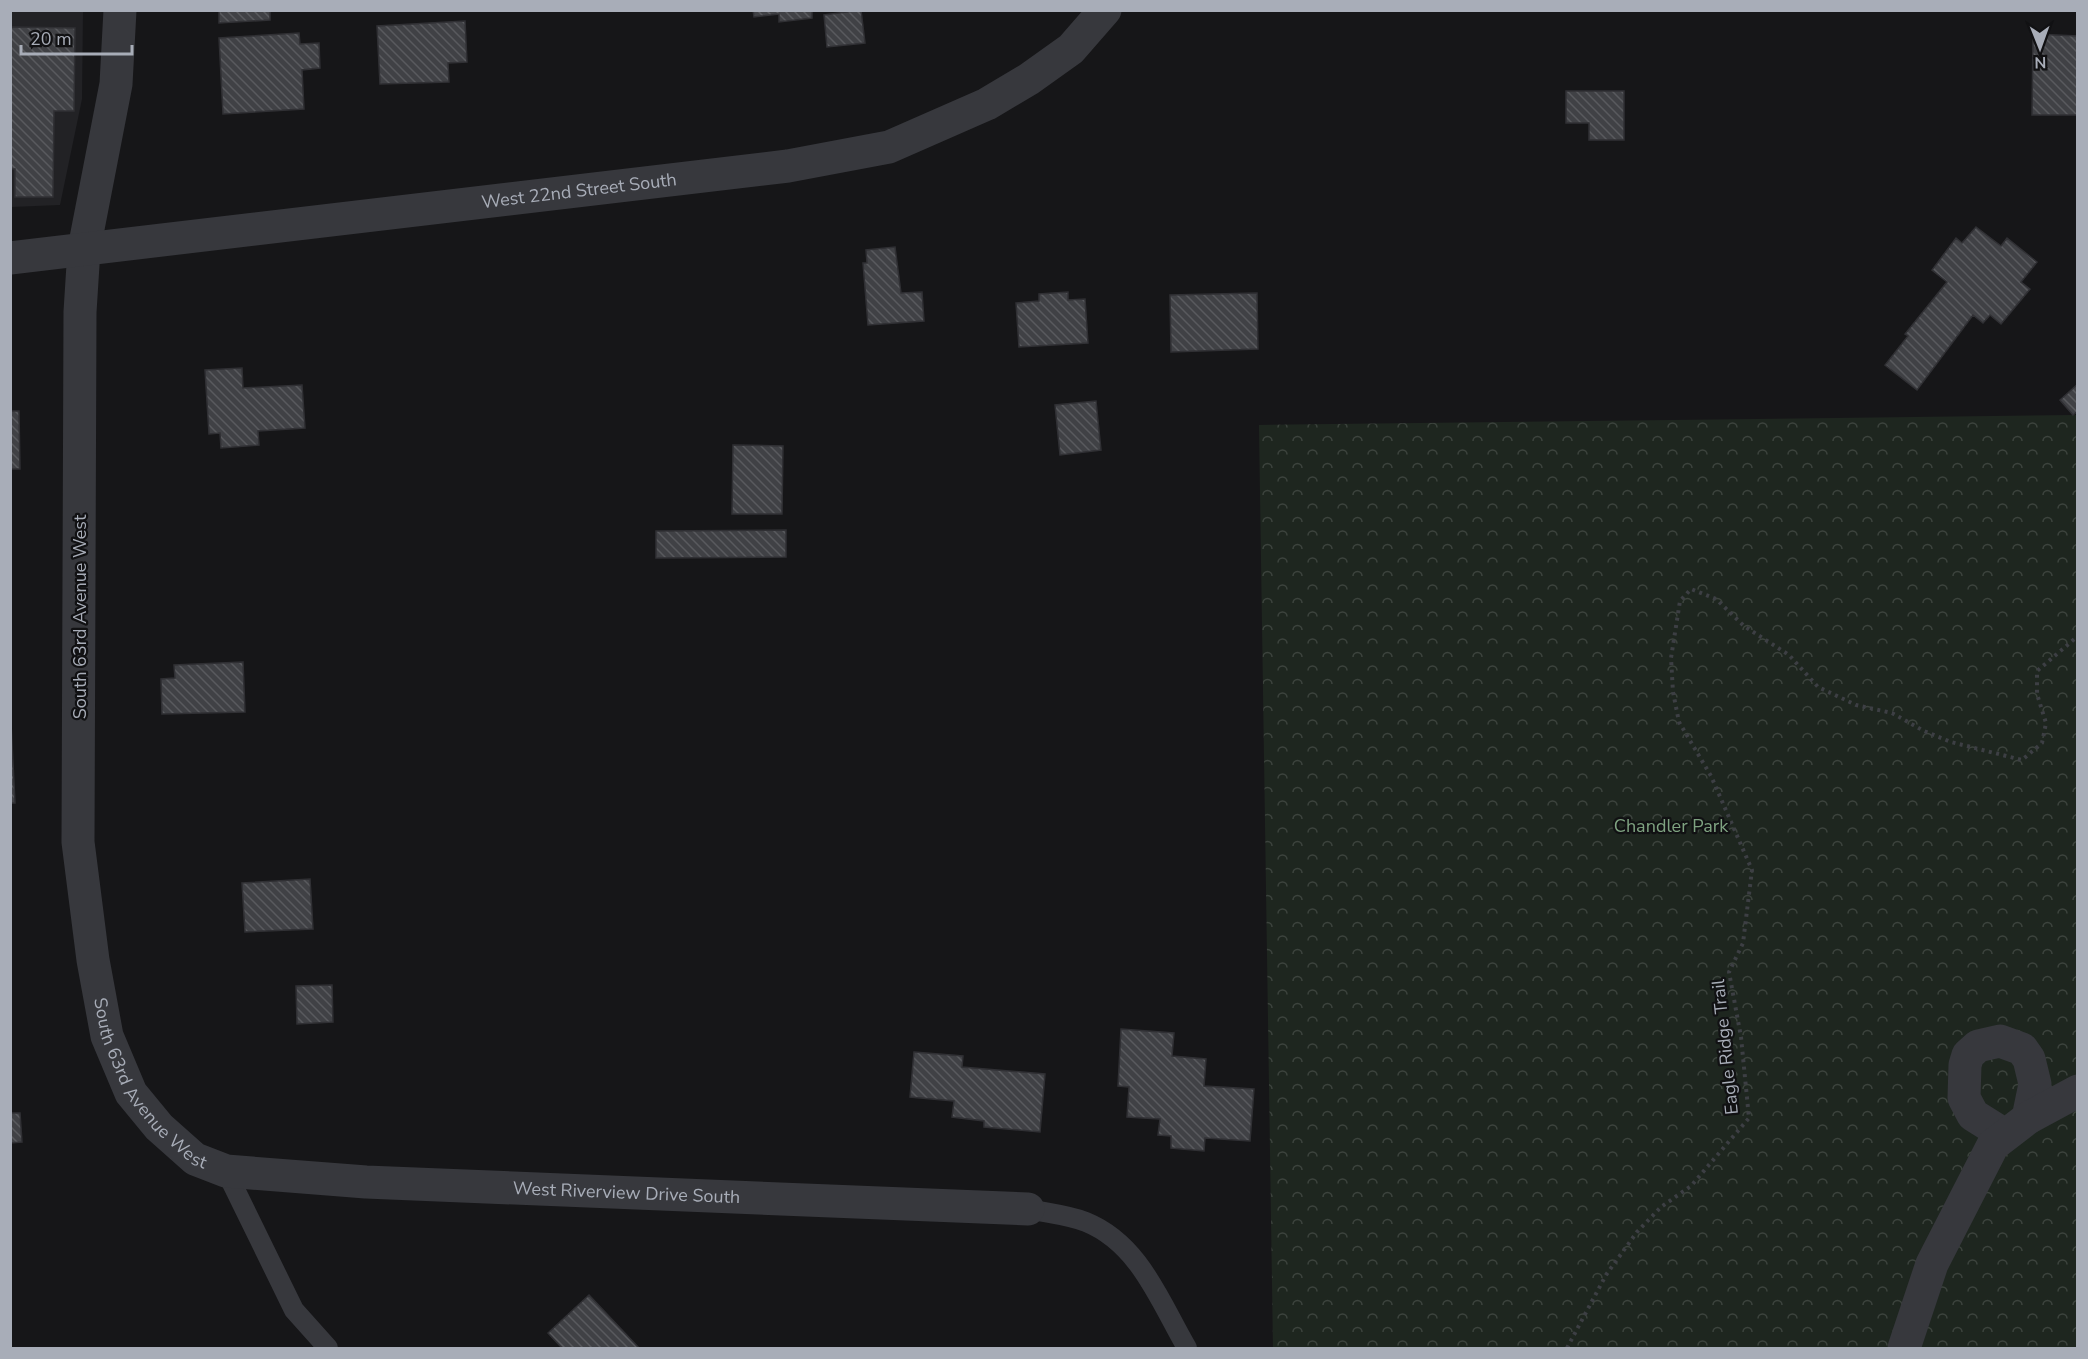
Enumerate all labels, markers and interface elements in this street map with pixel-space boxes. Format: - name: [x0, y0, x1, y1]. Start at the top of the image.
- scale bar: [21, 18, 132, 56]
- north arrow: [2010, 18, 2070, 78]
- text: 20 m: [30, 27, 72, 51]
- text: N: [2034, 51, 2046, 73]
- street label: West 22nd Street South: [480, 167, 678, 214]
- street label: South 63rd Avenue West: [68, 514, 92, 719]
- park label: Chandler Park: [1614, 814, 1729, 838]
- street label: Eagle Ridge Trail: [1706, 977, 1744, 1116]
- street label: South 63rd Avenue West: [88, 996, 211, 1175]
- street label: West Riverview Drive South: [512, 1176, 741, 1209]

